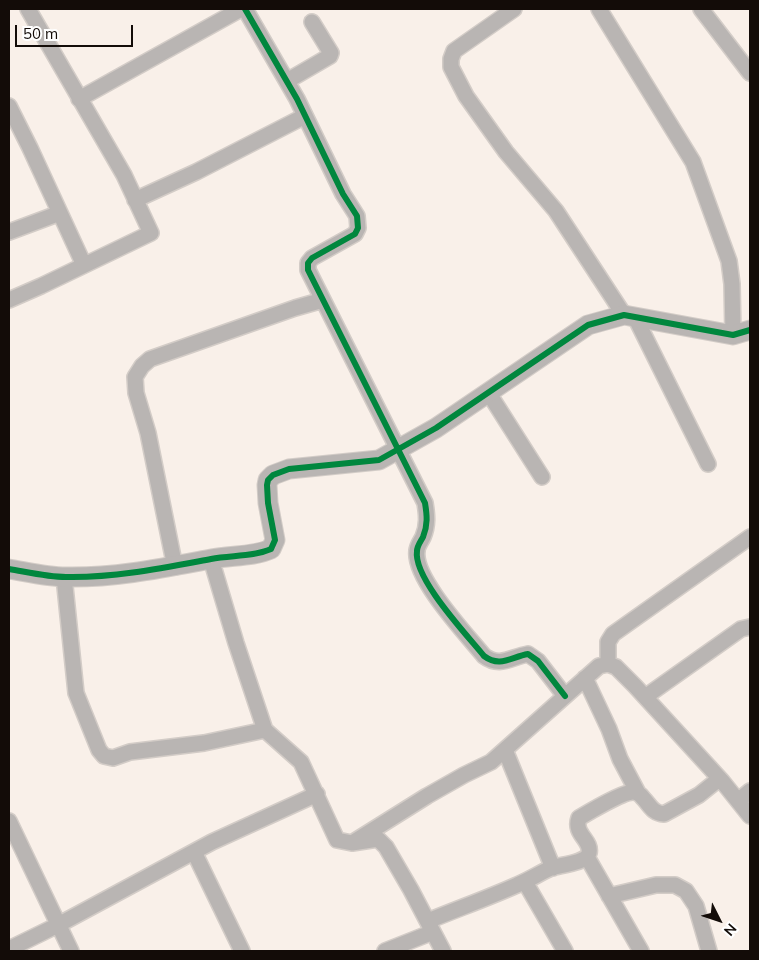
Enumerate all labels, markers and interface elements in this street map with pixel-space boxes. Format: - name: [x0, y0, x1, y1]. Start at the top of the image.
- scale bar: [18, 15, 135, 47]
- text: 50 m: [23, 24, 58, 43]
- north arrow: [694, 895, 744, 945]
- text: N: [720, 920, 741, 940]

